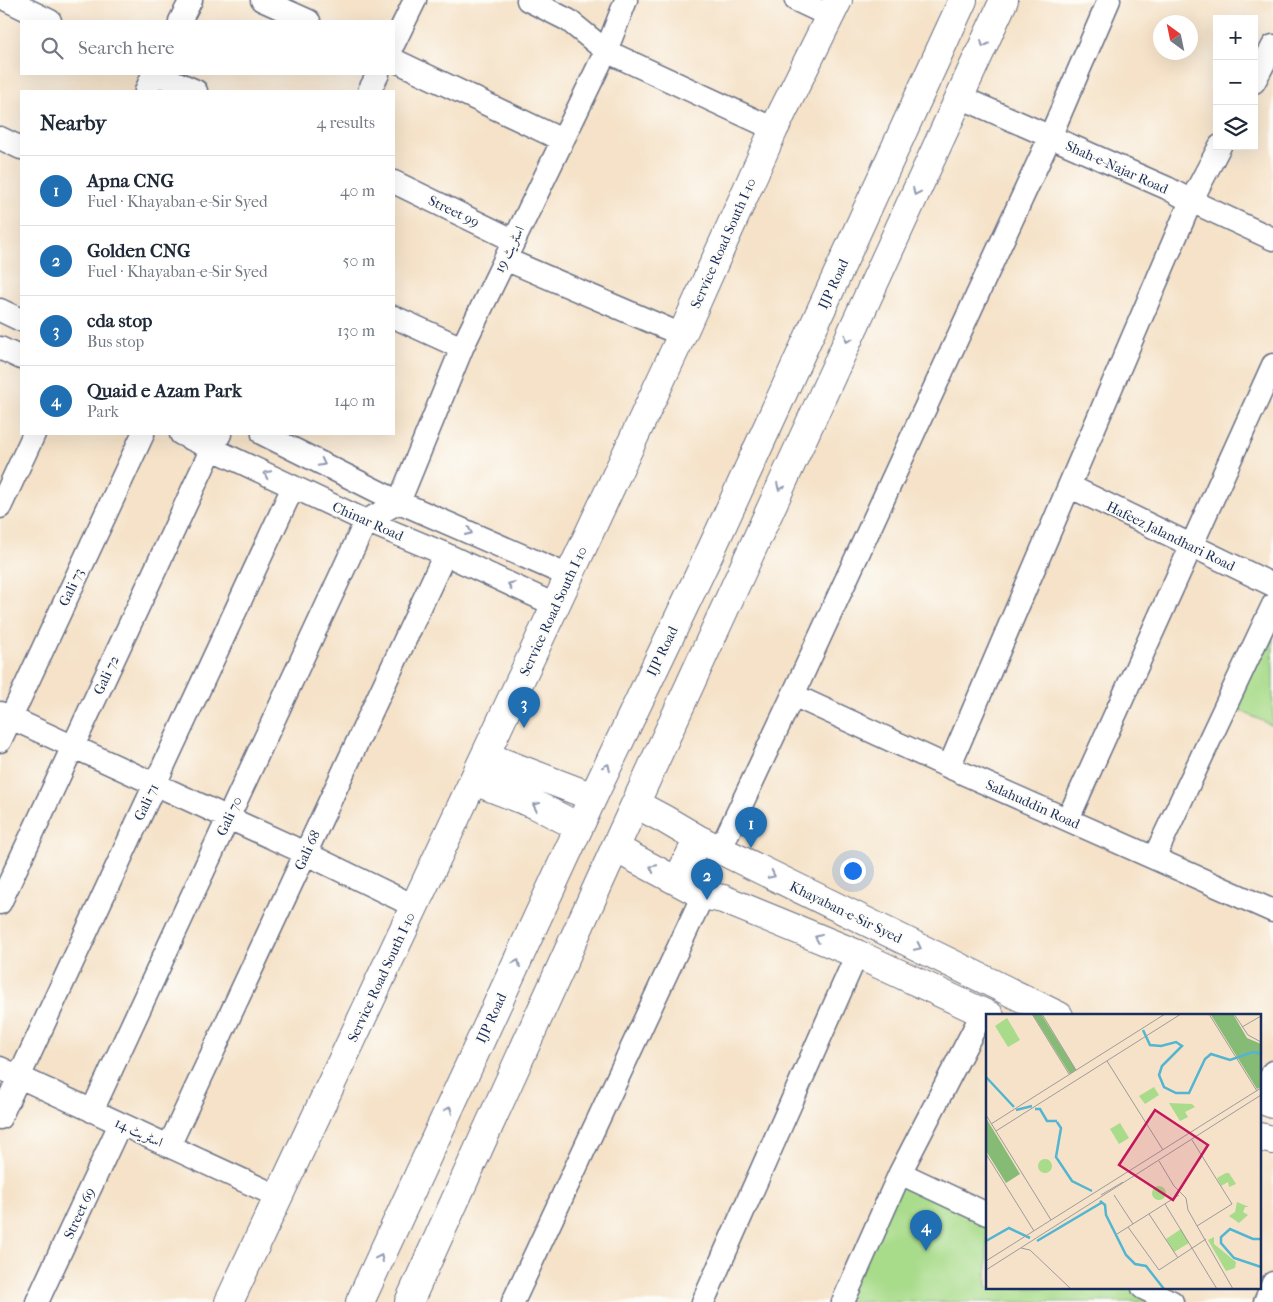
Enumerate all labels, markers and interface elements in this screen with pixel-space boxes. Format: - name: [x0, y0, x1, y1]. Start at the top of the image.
- north arrow: [1153, 15, 1198, 60]
- map controls: [1213, 15, 1258, 150]
- button: +: [1213, 15, 1258, 60]
- search box: [20, 20, 395, 75]
- icon: search: [38, 34, 66, 62]
- text: Search here: [78, 37, 174, 59]
- one-way arrow: [980, 39, 991, 48]
- button: −: [1213, 60, 1258, 105]
- button: layers: [1213, 105, 1258, 150]
- text: Nearby: [40, 111, 106, 135]
- text: 4 results: [317, 113, 375, 132]
- street label: Shah-e-Najar Road: [1063, 137, 1171, 198]
- text: Apna CNG: [87, 170, 174, 192]
- street label: Service Road South I-10: [687, 175, 760, 311]
- text: 1: [53, 181, 59, 200]
- text: 40 m: [340, 181, 375, 200]
- one-way arrow: [912, 187, 923, 196]
- text: Fuel · Khayaban-e-Sir Syed: [87, 192, 268, 211]
- street label: Street 99: [425, 192, 482, 231]
- street label: اسٹریٹ 19: [491, 223, 528, 275]
- text: Golden CNG: [87, 240, 190, 262]
- text: 2: [52, 251, 60, 270]
- text: 50 m: [343, 251, 375, 270]
- street label: IJP Road: [814, 256, 853, 312]
- text: Fuel · Khayaban-e-Sir Syed: [87, 262, 268, 281]
- text: cda stop: [87, 310, 152, 332]
- text: 3: [53, 321, 59, 340]
- text: 130 m: [337, 321, 375, 340]
- text: Bus stop: [87, 332, 144, 351]
- one-way arrow: [844, 334, 854, 343]
- text: Quaid e Azam Park: [87, 380, 242, 402]
- text: 4: [51, 391, 61, 410]
- text: 140 m: [334, 391, 375, 410]
- text: Park: [87, 402, 119, 421]
- one-way arrow: [317, 457, 326, 467]
- one-way arrow: [264, 471, 273, 481]
- one-way arrow: [776, 482, 787, 491]
- street label: Chinar Road: [330, 498, 406, 545]
- street label: Hafeez Jalandhari Road: [1104, 498, 1238, 575]
- one-way arrow: [464, 526, 473, 537]
- street label: Service Road South I-10: [516, 544, 591, 679]
- street label: Gali 73: [55, 566, 88, 609]
- one-way arrow: [507, 580, 516, 591]
- street label: IJP Road: [643, 623, 682, 679]
- street label: Gali 72: [90, 653, 123, 698]
- pin: 3: [508, 687, 540, 728]
- one-way arrow: [600, 764, 610, 773]
- street label: Salahuddin Road: [983, 776, 1083, 833]
- street label: Gali 71: [130, 781, 162, 824]
- street label: Gali 70: [213, 794, 246, 839]
- one-way arrow: [532, 801, 541, 812]
- pin: 1: [735, 807, 767, 848]
- street label: Gali 68: [291, 828, 324, 873]
- your location: [840, 858, 866, 884]
- pin: 2: [691, 859, 723, 900]
- one-way arrow: [649, 864, 658, 874]
- one-way arrow: [767, 869, 776, 880]
- street label: Khayaban-e-Sir Syed: [787, 878, 905, 947]
- street label: Service Road South I-10: [344, 910, 419, 1045]
- one-way arrow: [814, 933, 823, 944]
- one-way arrow: [913, 941, 922, 951]
- one-way arrow: [510, 959, 521, 968]
- street label: IJP Road: [472, 990, 511, 1046]
- inset map: [986, 1014, 1260, 1290]
- one-way arrow: [442, 1106, 453, 1115]
- street label: اسٹریٹ 14: [112, 1114, 166, 1151]
- street label: Street 69: [60, 1185, 99, 1242]
- pin: 4: [910, 1210, 942, 1251]
- one-way arrow: [374, 1254, 385, 1263]

